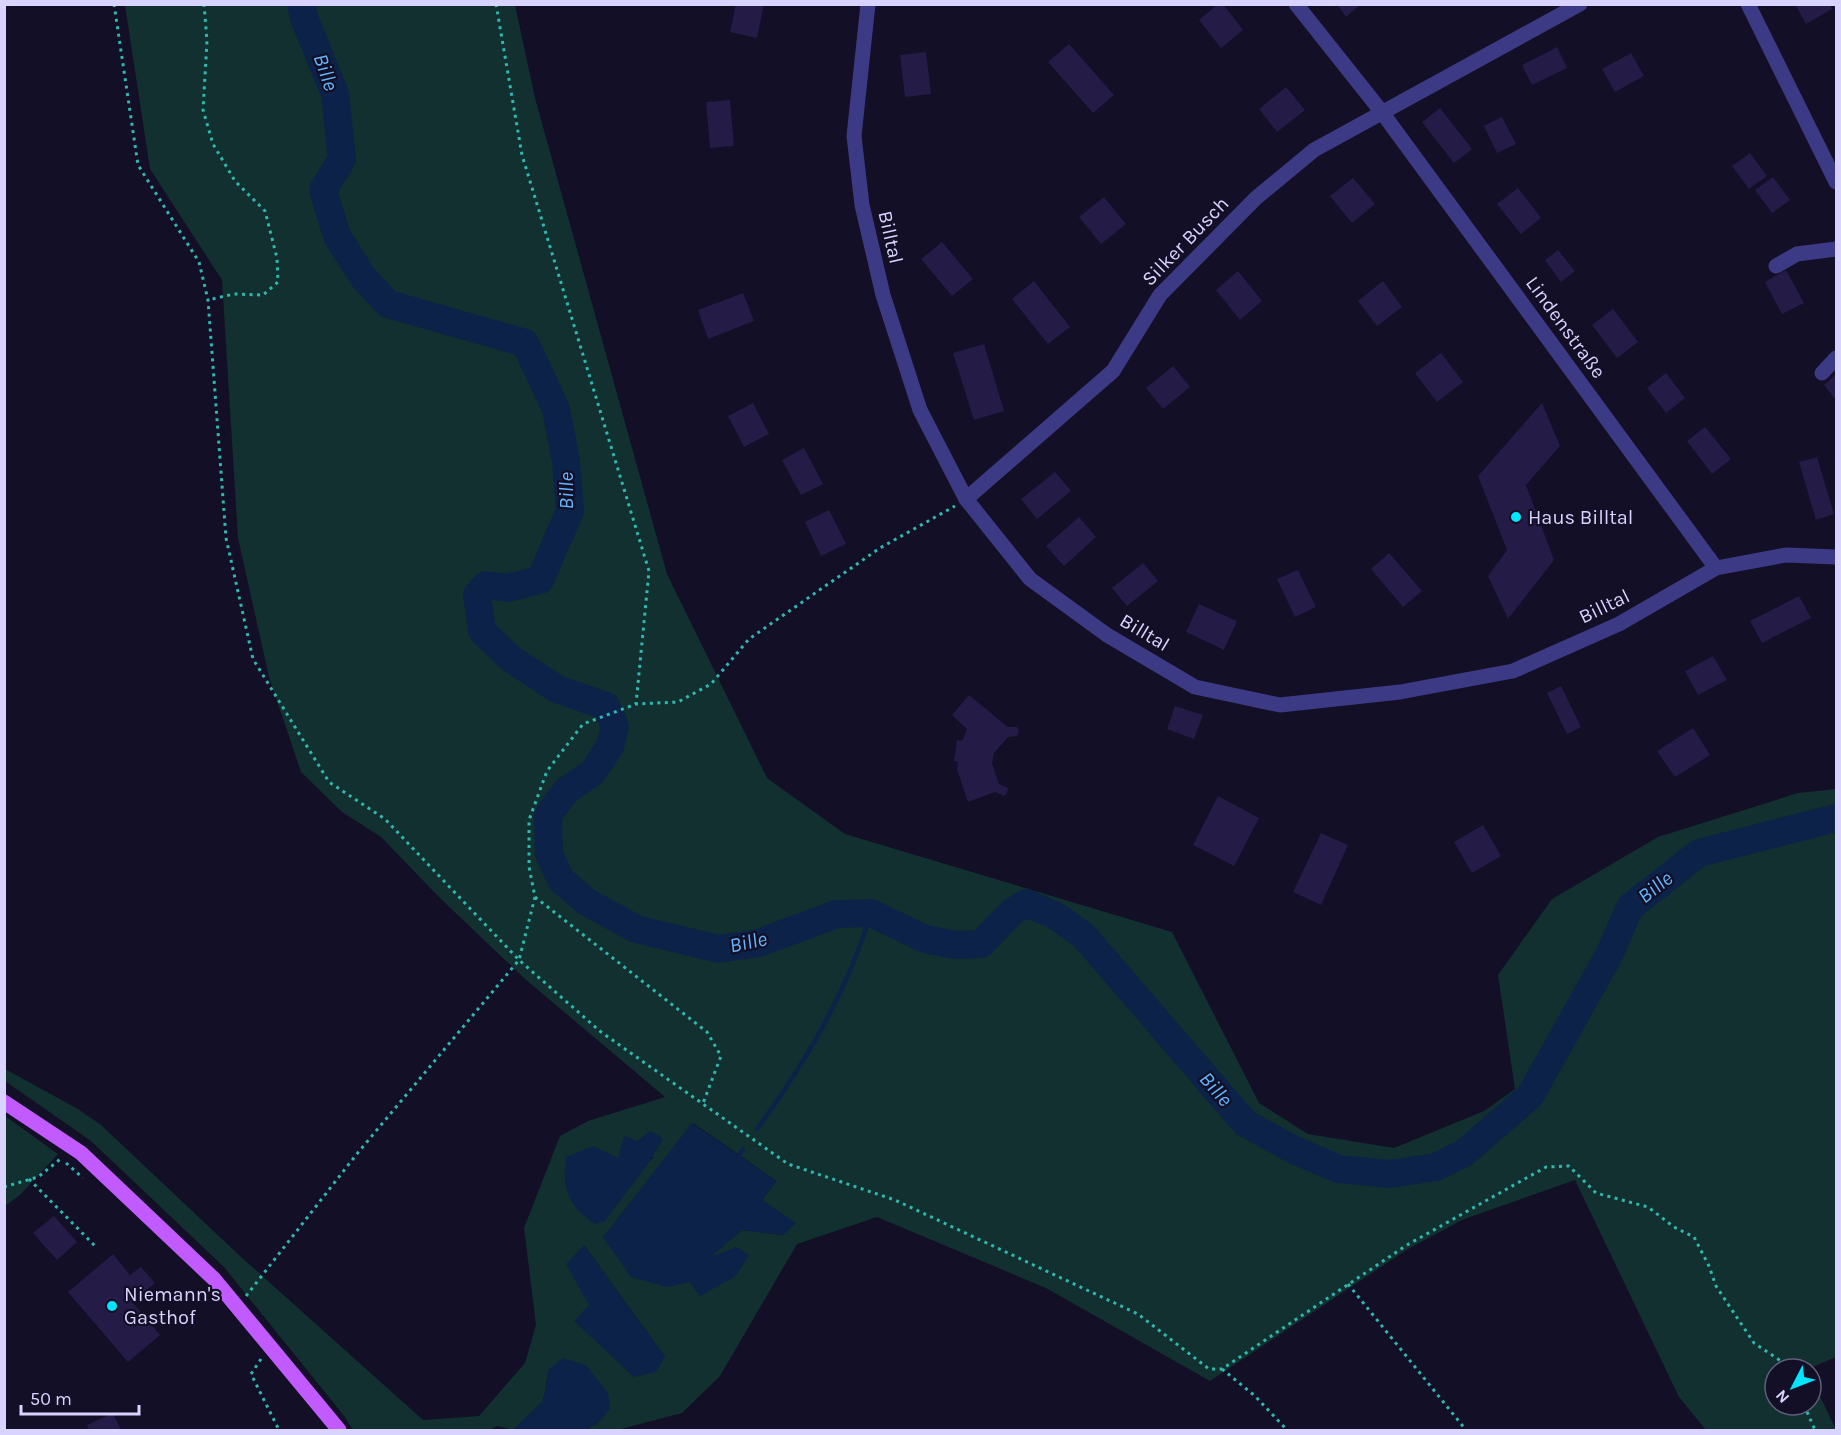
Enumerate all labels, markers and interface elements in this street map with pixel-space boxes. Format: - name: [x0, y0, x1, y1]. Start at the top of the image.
- water label: Bille: [309, 50, 344, 94]
- street label: Silker Busch: [1137, 192, 1233, 291]
- street label: Billtal: [873, 208, 908, 266]
- street label: Lindenstraße: [1521, 272, 1610, 383]
- water label: Bille: [554, 472, 578, 510]
- place label: Haus Billtal: [1528, 506, 1633, 529]
- marker: Haus Billtal: [1509, 510, 1523, 524]
- street label: Billtal: [1575, 584, 1633, 629]
- street label: Billtal: [1116, 609, 1174, 656]
- water label: Bille: [1633, 866, 1677, 908]
- water label: Bille: [727, 926, 769, 958]
- water label: Bille: [1195, 1067, 1238, 1111]
- place label: Niemann's Gasthof: [124, 1283, 221, 1329]
- marker: Niemann's Gasthof: [105, 1299, 119, 1313]
- north arrow: [1763, 1357, 1823, 1417]
- scale bar: [21, 1378, 140, 1416]
- text: N: [1771, 1386, 1793, 1407]
- text: 50 m: [30, 1388, 72, 1410]

